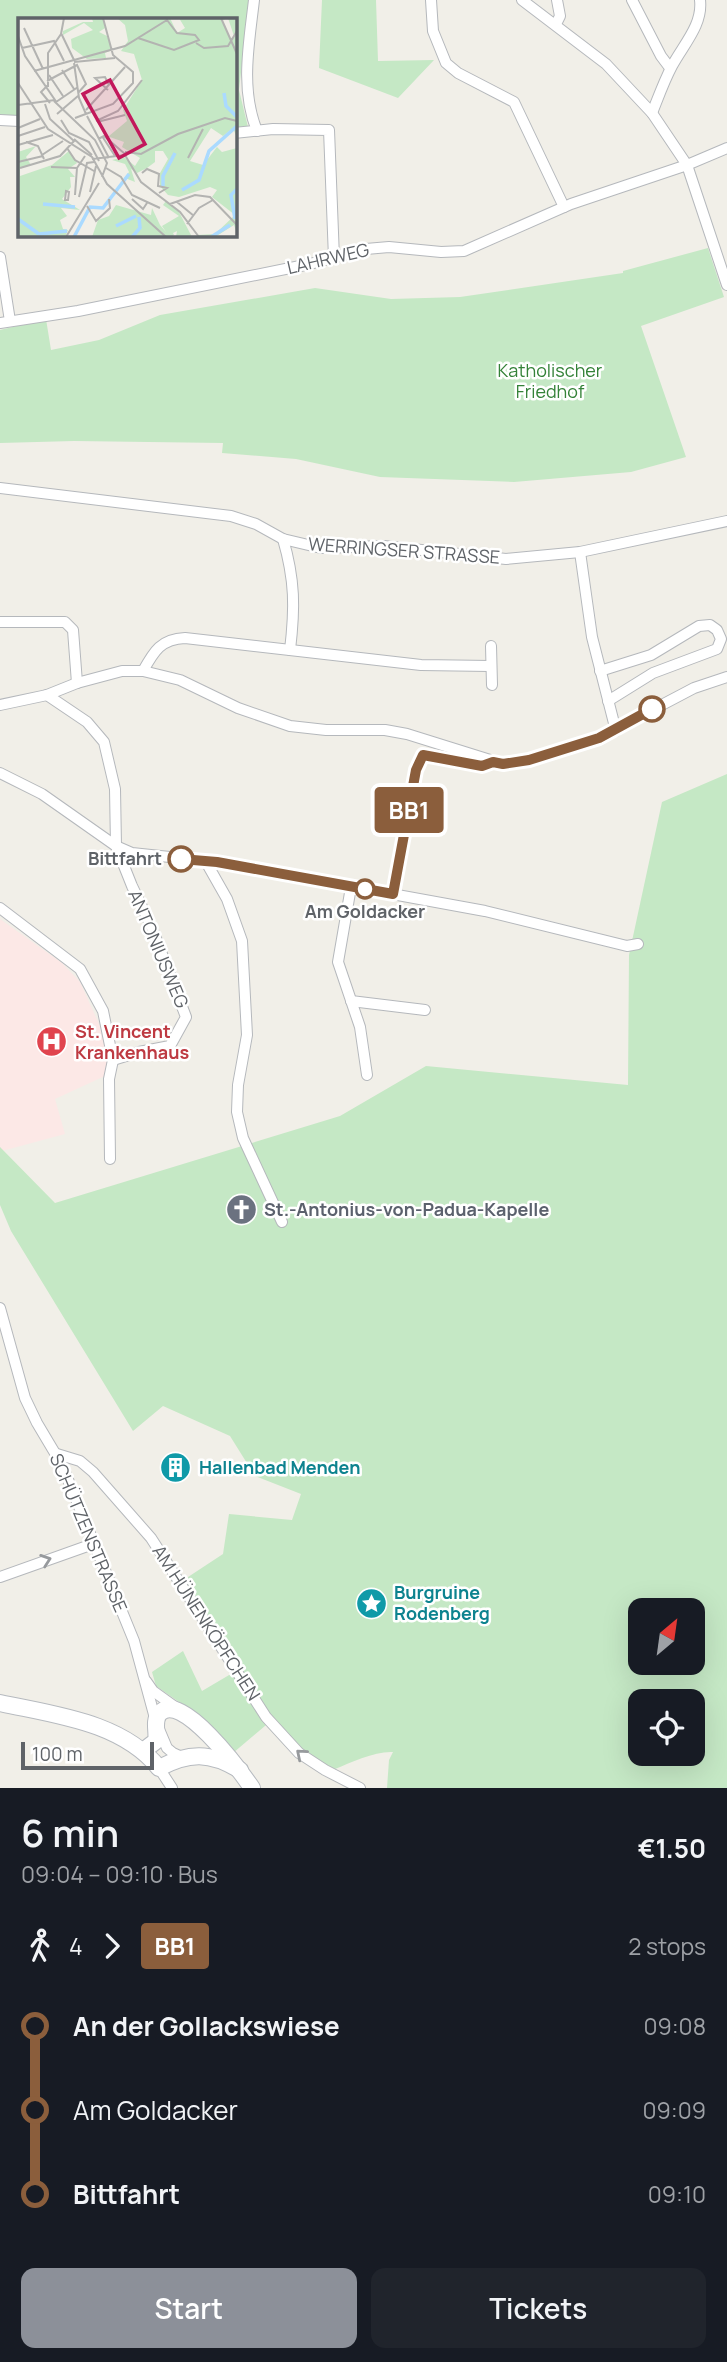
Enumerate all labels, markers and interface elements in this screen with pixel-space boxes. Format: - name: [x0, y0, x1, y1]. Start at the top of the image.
- inset map: [18, 18, 236, 236]
- street label: LAHRWEG: [284, 237, 371, 279]
- park label: Katholischer Friedhof: [498, 358, 603, 403]
- street label: WERRINGSER STRASSE: [307, 531, 501, 569]
- unlabelled marker: [639, 696, 665, 722]
- line badge: BB1: [369, 787, 449, 833]
- text: BB1: [389, 793, 429, 826]
- place label: Bittfahrt: [88, 846, 162, 870]
- marker: Bittfahrt: [168, 846, 194, 872]
- marker: Am Goldacker: [355, 879, 375, 899]
- street label: ANTONIUSWEG: [123, 886, 195, 1012]
- place label: Am Goldacker: [305, 899, 425, 923]
- place label: St. Vincent Krankenhaus: [75, 1019, 189, 1064]
- hospital icon: St. Vincent Krankenhaus: [35, 1025, 69, 1059]
- church icon: St.-Antonius-von-Padua-Kapelle: [224, 1193, 258, 1227]
- place label: St.-Antonius-von-Padua-Kapelle: [264, 1197, 549, 1221]
- street label: SCHÜTZENSTRASSE: [45, 1450, 133, 1616]
- building icon: Hallenbad Menden: [159, 1451, 193, 1485]
- place label: Hallenbad Menden: [199, 1455, 360, 1479]
- street label: AM HÜNENKÖPFCHEN: [148, 1540, 266, 1705]
- one-way arrow: [40, 1554, 52, 1568]
- place label: Burgruine Rodenberg: [394, 1580, 490, 1625]
- place icon: Burgruine Rodenberg: [354, 1586, 388, 1620]
- north arrow: [628, 1598, 705, 1675]
- map controls: [628, 1598, 705, 1766]
- button: locate: [628, 1689, 705, 1766]
- scale bar: [21, 1739, 154, 1771]
- text: 100 m: [32, 1741, 83, 1767]
- one-way arrow: [297, 1750, 310, 1762]
- text: 6 min: [21, 1806, 119, 1858]
- text: €1.50: [638, 1830, 706, 1866]
- text: 09:04 – 09:10 · Bus: [21, 1858, 218, 1890]
- icon: walk: [21, 1927, 59, 1965]
- icon: forward: [93, 1927, 131, 1965]
- text: BB1: [155, 1929, 195, 1962]
- text: 4: [69, 1930, 83, 1962]
- text: 2 stops: [628, 1930, 706, 1962]
- text: An der Gollackswiese: [73, 2008, 340, 2044]
- text: 09:08: [643, 2010, 706, 2042]
- text: Am Goldacker: [73, 2092, 238, 2128]
- text: 09:09: [643, 2094, 706, 2126]
- text: Bittfahrt: [73, 2176, 180, 2212]
- text: 09:10: [648, 2178, 706, 2210]
- button: Start: [21, 2268, 357, 2348]
- button: Tickets: [371, 2268, 706, 2348]

